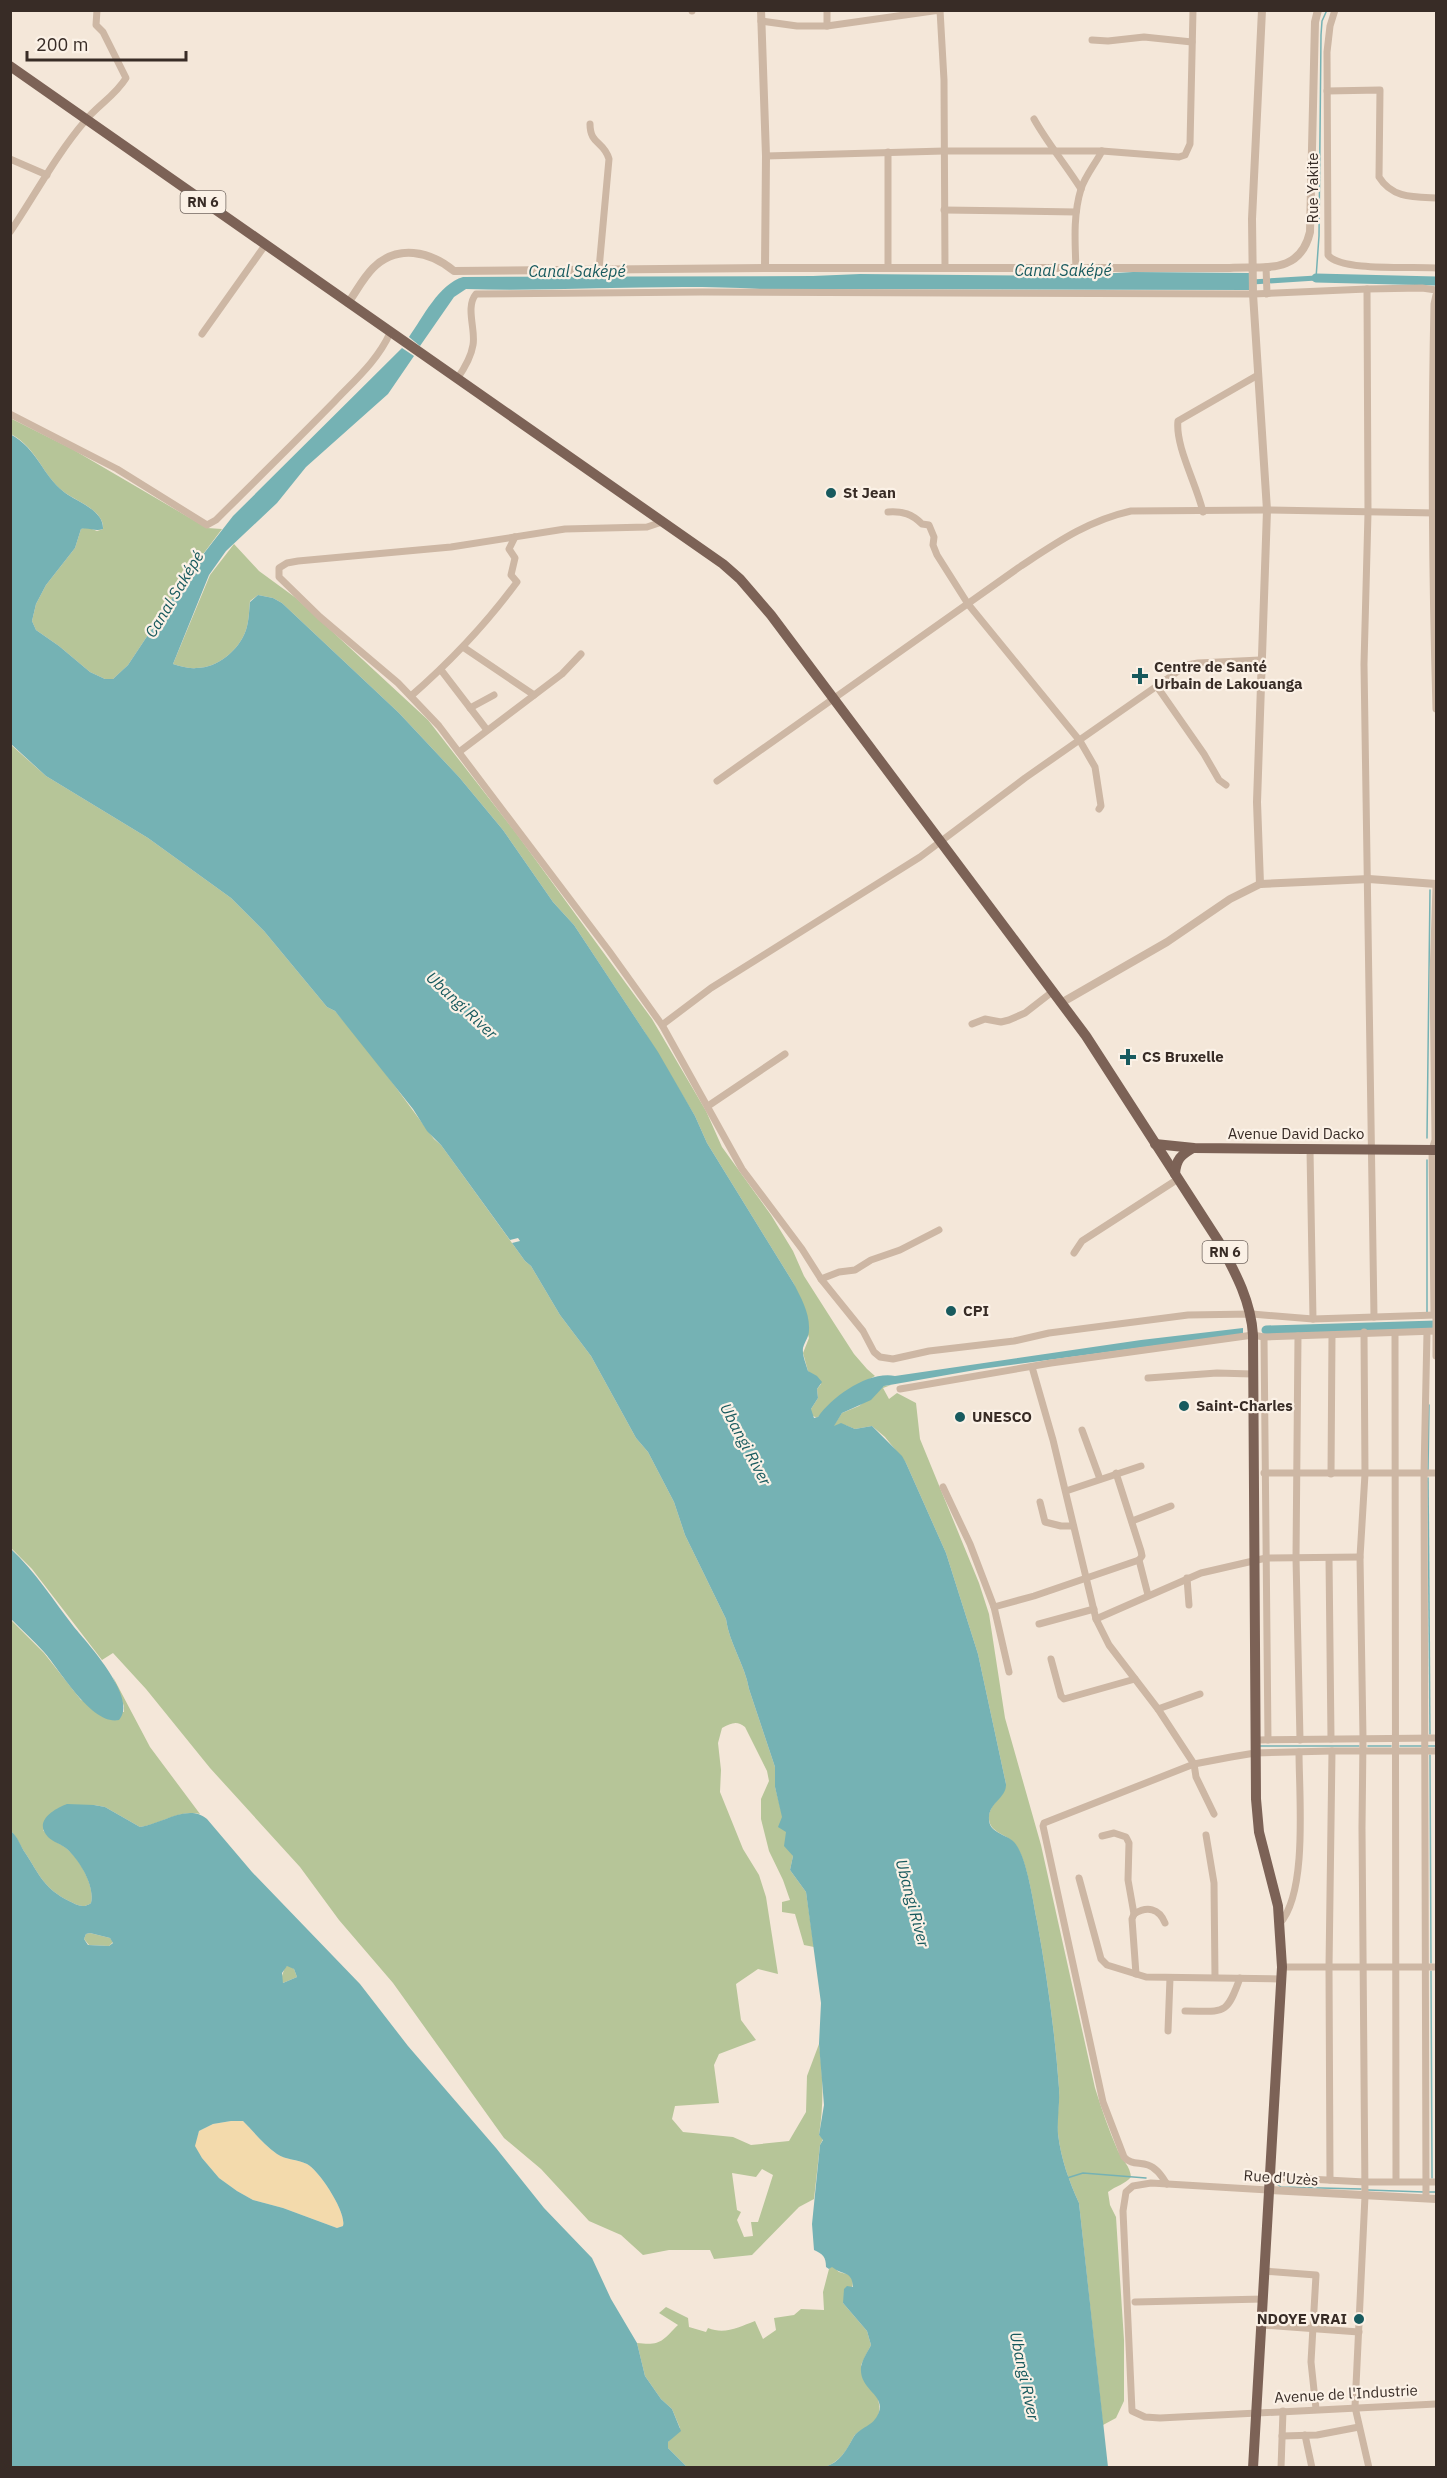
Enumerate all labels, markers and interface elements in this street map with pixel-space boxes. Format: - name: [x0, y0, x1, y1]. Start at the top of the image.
- scale bar: [27, 24, 186, 62]
- text: 200 m: [36, 33, 88, 56]
- street label: Rue Yakite: [1303, 152, 1322, 224]
- road number: RN 6: [180, 191, 226, 213]
- water label: Canal Saképé: [1014, 260, 1112, 280]
- water label: Canal Saképé: [528, 261, 626, 281]
- place label: St Jean: [843, 483, 896, 502]
- marker: St Jean: [824, 486, 838, 500]
- water label: Canal Saképé: [140, 547, 208, 641]
- place label: Centre de Santé Urbain de Lakouanga: [1154, 657, 1303, 693]
- marker: Centre de Santé Urbain de Lakouanga: [1131, 667, 1149, 685]
- water label: Ubangi River: [422, 967, 503, 1044]
- place label: CS Bruxelle: [1142, 1047, 1224, 1066]
- marker: CS Bruxelle: [1119, 1048, 1137, 1066]
- street label: Avenue David Dacko: [1228, 1124, 1364, 1143]
- road number: RN 6: [1202, 1241, 1248, 1263]
- place label: CPI: [963, 1301, 989, 1320]
- marker: CPI: [944, 1304, 958, 1318]
- place label: Saint-Charles: [1196, 1396, 1293, 1415]
- marker: Saint-Charles: [1177, 1399, 1191, 1413]
- water label: Ubangi River: [716, 1400, 777, 1489]
- place label: UNESCO: [972, 1407, 1032, 1426]
- marker: UNESCO: [953, 1410, 967, 1424]
- water label: Ubangi River: [892, 1857, 935, 1950]
- street label: Rue d'Uzès: [1243, 2165, 1319, 2190]
- place label: NDOYE VRAI: [1257, 2309, 1347, 2328]
- marker: NDOYE VRAI: [1352, 2312, 1366, 2326]
- water label: Ubangi River: [1006, 2330, 1044, 2423]
- street label: Avenue de l'Industrie: [1274, 2380, 1418, 2407]

